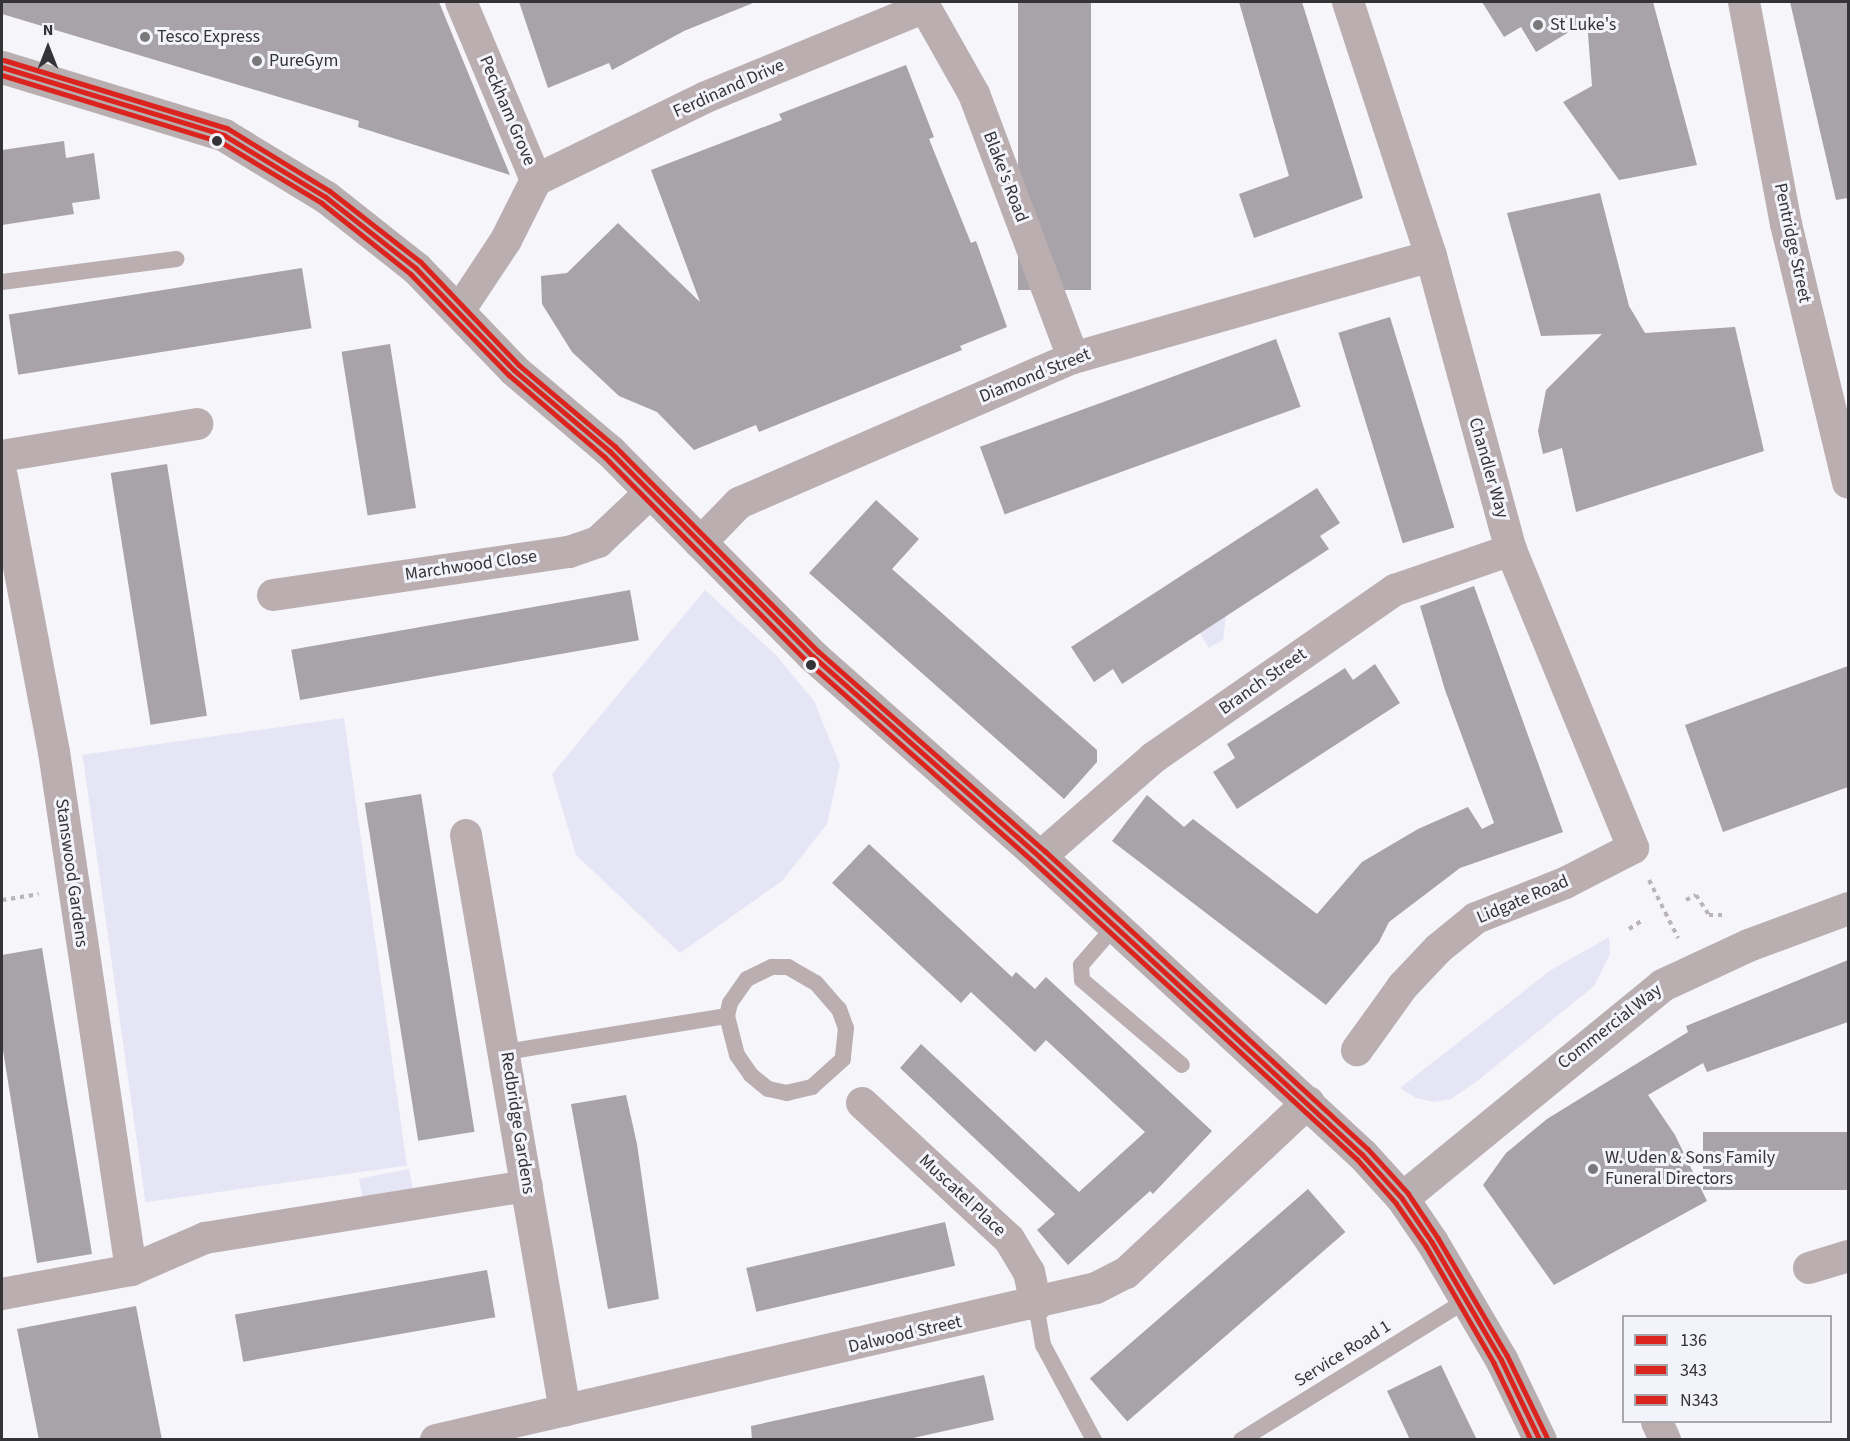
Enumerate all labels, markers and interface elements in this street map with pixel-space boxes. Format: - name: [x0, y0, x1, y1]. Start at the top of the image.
- place label: St Luke's: [1550, 14, 1616, 36]
- north arrow: [18, 18, 78, 78]
- marker: St Luke's: [1531, 18, 1545, 32]
- text: N: [43, 19, 53, 41]
- place label: Tesco Express: [157, 26, 260, 48]
- marker: Tesco Express: [138, 30, 152, 44]
- place label: PureGym: [269, 50, 338, 72]
- street label: Peckham Grove: [474, 53, 540, 169]
- marker: PureGym: [250, 54, 264, 68]
- street label: Ferdinand Drive: [670, 55, 788, 123]
- street label: Blake's Road: [978, 128, 1032, 226]
- unlabelled marker: [211, 135, 223, 147]
- street label: Pentridge Street: [1769, 181, 1815, 305]
- street label: Diamond Street: [976, 344, 1094, 408]
- street label: Chandler Way: [1463, 415, 1513, 521]
- street label: Marchwood Close: [404, 546, 538, 586]
- street label: Branch Street: [1215, 644, 1311, 720]
- unlabelled marker: [805, 659, 817, 671]
- street label: Stanswood Gardens: [50, 797, 92, 949]
- street label: Lidgate Road: [1474, 871, 1572, 929]
- street label: Commercial Way: [1554, 980, 1666, 1074]
- street label: Redbridge Gardens: [495, 1050, 539, 1196]
- place label: W. Uden & Sons Family Funeral Directors: [1605, 1148, 1775, 1190]
- street label: Muscatel Place: [914, 1150, 1010, 1242]
- marker: W. Uden & Sons Family Funeral Directors: [1586, 1162, 1600, 1176]
- street label: Dalwood Street: [846, 1311, 964, 1359]
- legend: [1622, 1315, 1832, 1423]
- street label: Service Road 1: [1291, 1316, 1395, 1392]
- text: 136: [1680, 1328, 1707, 1353]
- text: 343: [1680, 1358, 1707, 1383]
- text: N343: [1680, 1388, 1718, 1413]

